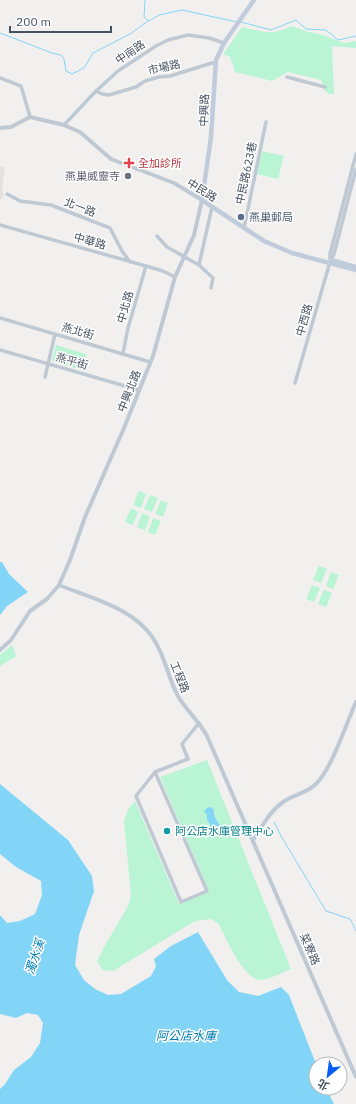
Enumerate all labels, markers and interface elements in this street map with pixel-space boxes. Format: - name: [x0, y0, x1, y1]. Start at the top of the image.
- scale bar: [10, 8, 111, 34]
- text: 200 m: [16, 14, 51, 29]
- street label: 中南路: [112, 37, 148, 67]
- street label: 市場路: [146, 56, 182, 78]
- street label: 中興路: [196, 93, 212, 127]
- street label: 中民路623巷: [233, 140, 259, 206]
- place label: 全加診所: [138, 156, 182, 170]
- marker: 全加診所: [123, 157, 135, 169]
- place label: 燕巢威靈寺: [65, 169, 120, 183]
- marker: 燕巢威靈寺: [123, 171, 133, 181]
- street label: 中民路: [184, 175, 220, 205]
- street label: 北一路: [62, 195, 98, 219]
- place label: 燕巢郵局: [249, 210, 293, 224]
- marker: 燕巢郵局: [236, 212, 246, 222]
- street label: 中華路: [72, 230, 108, 252]
- street label: 中北路: [114, 289, 136, 325]
- street label: 中西路: [293, 302, 315, 338]
- street label: 燕北街: [60, 320, 96, 342]
- street label: 燕平街: [54, 350, 90, 372]
- street label: 中興北路: [114, 368, 144, 414]
- street label: 工程路: [167, 659, 193, 695]
- place label: 阿公店水庫管理中心: [175, 824, 274, 838]
- marker: 阿公店水庫管理中心: [162, 826, 172, 836]
- street label: 菜寮路: [297, 931, 323, 967]
- water label: 濁水溪: [22, 936, 48, 976]
- water label: 阿公店水庫: [156, 1028, 218, 1043]
- north arrow: [308, 1056, 348, 1096]
- text: 北: [315, 1076, 331, 1094]

